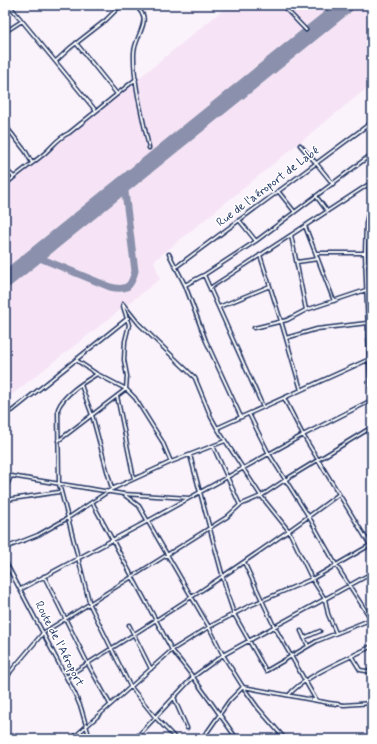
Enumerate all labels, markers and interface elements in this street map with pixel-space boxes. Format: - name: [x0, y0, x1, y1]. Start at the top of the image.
- street label: Rue de l'aéroport de Labé: [213, 143, 323, 231]
- street label: Route de l'Aéroport: [31, 599, 88, 690]

